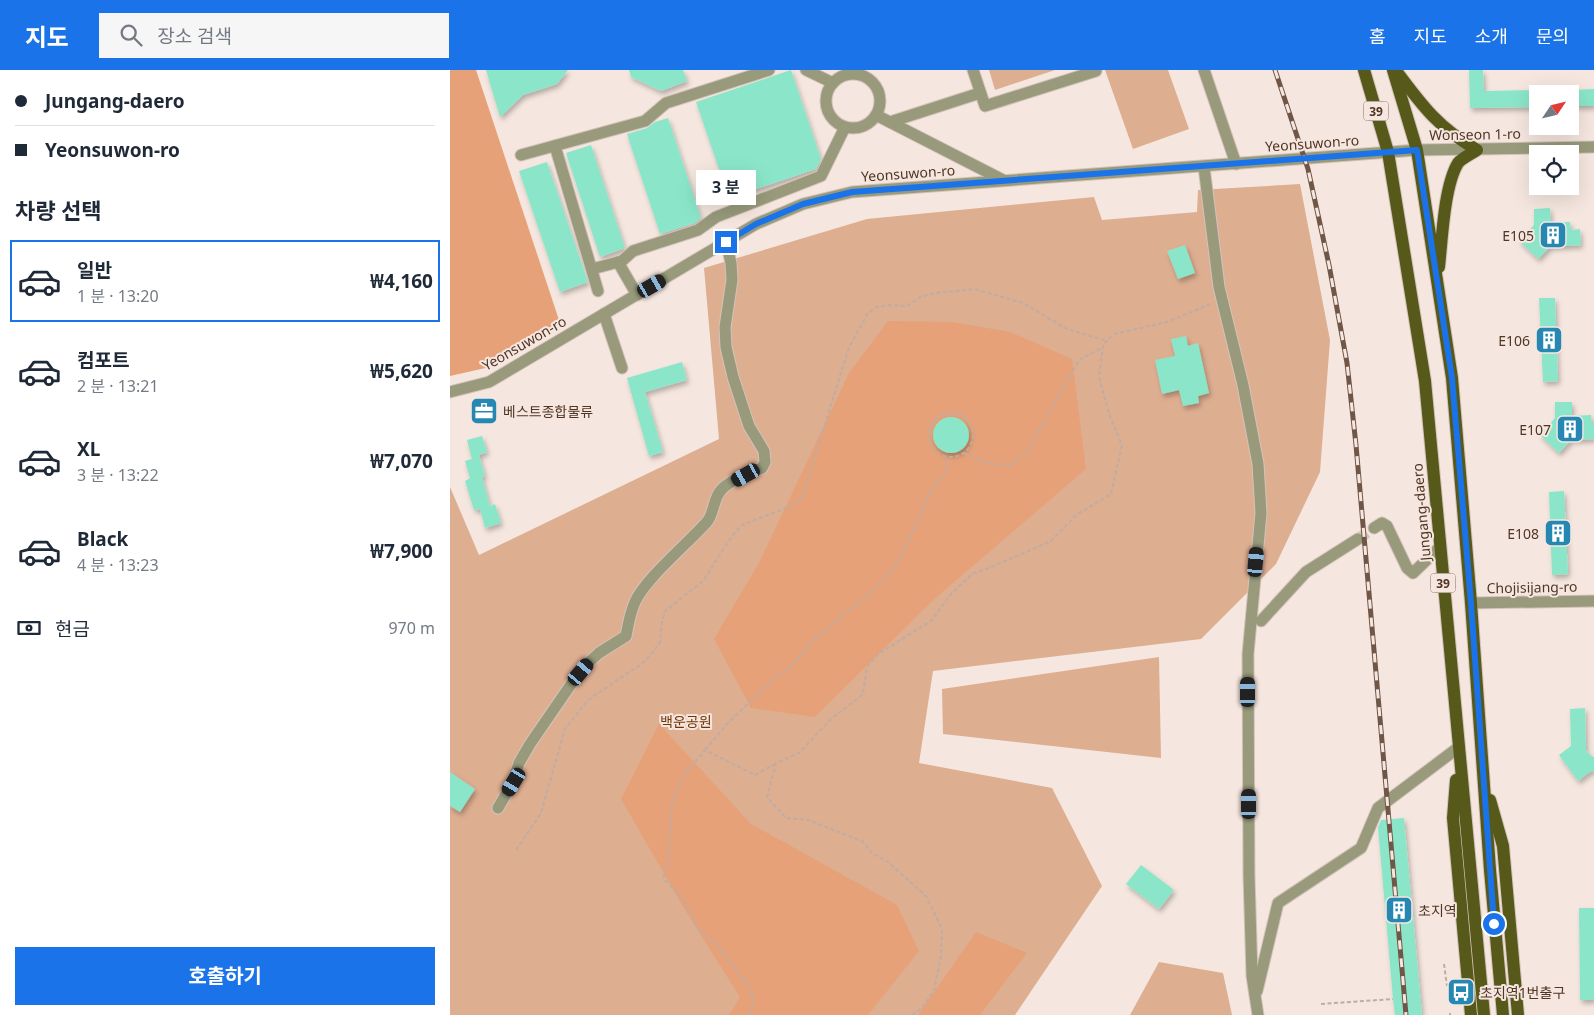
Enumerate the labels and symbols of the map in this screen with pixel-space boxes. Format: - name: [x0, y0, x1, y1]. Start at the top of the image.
- north arrow: [1529, 85, 1579, 135]
- road number: 39: [1364, 101, 1388, 120]
- street label: Wonseon 1-ro: [1429, 124, 1521, 144]
- street label: Yeonsuwon-ro: [1264, 130, 1360, 156]
- street label: Yeonsuwon-ro: [860, 160, 956, 186]
- callout: 3 분: [696, 170, 756, 204]
- building icon: E105: [1538, 220, 1568, 250]
- place label: E105: [1502, 226, 1534, 245]
- route end: [715, 231, 737, 253]
- car: [635, 272, 668, 300]
- street label: Yeonsuwon-ro: [478, 311, 570, 375]
- building icon: E106: [1534, 325, 1564, 355]
- place label: E106: [1498, 331, 1530, 350]
- office icon: 베스트종합물류: [469, 396, 499, 426]
- place label: 베스트종합물류: [503, 402, 593, 421]
- building icon: E107: [1555, 414, 1585, 444]
- place label: E107: [1519, 420, 1551, 439]
- car: [729, 461, 762, 489]
- street label: Jungang-daero: [1407, 463, 1435, 563]
- building icon: E108: [1543, 518, 1573, 548]
- place label: E108: [1507, 524, 1539, 543]
- car: [1247, 546, 1264, 578]
- road number: 39: [1430, 573, 1456, 592]
- street label: Chojisijang-ro: [1486, 577, 1578, 597]
- car: [565, 656, 596, 688]
- car: [1240, 677, 1255, 707]
- park label: 백운공원: [660, 712, 712, 731]
- car: [499, 765, 528, 799]
- car: [1241, 789, 1256, 819]
- building icon: 초지역: [1384, 895, 1414, 925]
- place label: 초지역: [1418, 901, 1457, 920]
- route start: [1483, 913, 1505, 935]
- bus stop icon: 초지역1번출구: [1446, 977, 1476, 1007]
- place label: 초지역1번출구: [1480, 983, 1565, 1002]

